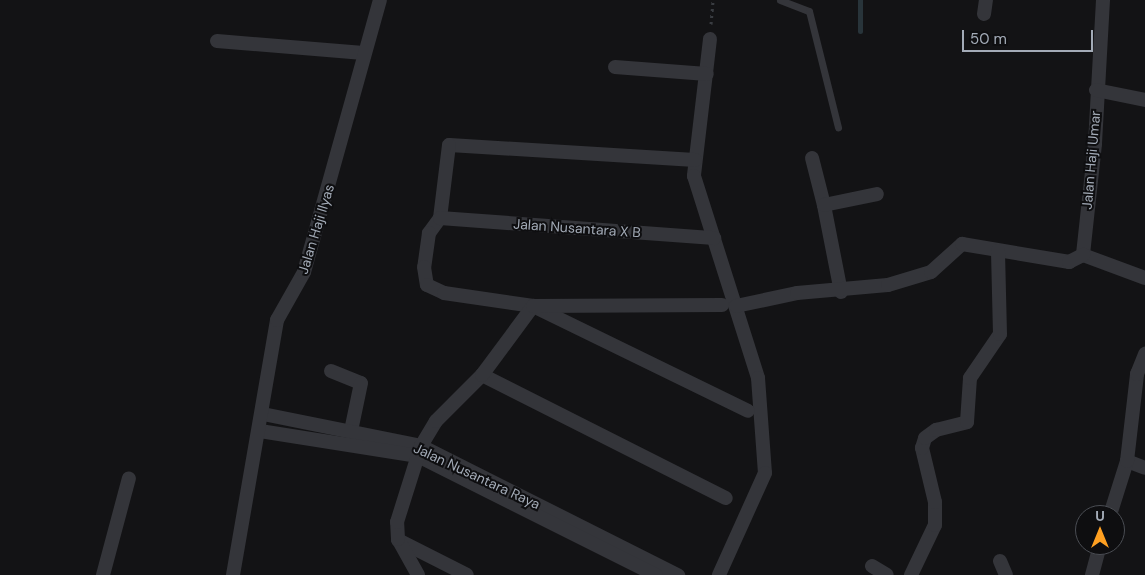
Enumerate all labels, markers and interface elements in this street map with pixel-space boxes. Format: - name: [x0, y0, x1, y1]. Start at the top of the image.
- scale bar: [965, 20, 1096, 52]
- text: 50 m: [970, 29, 1007, 49]
- street label: Jalan Haji Umar: [1078, 110, 1104, 210]
- street label: Jalan Haji Ilyas: [294, 182, 338, 276]
- street label: Jalan Nusantara X B: [513, 215, 641, 241]
- street label: Jalan Nusantara Raya: [411, 439, 543, 513]
- north arrow: [1075, 505, 1125, 555]
- text: U: [1095, 507, 1105, 525]

